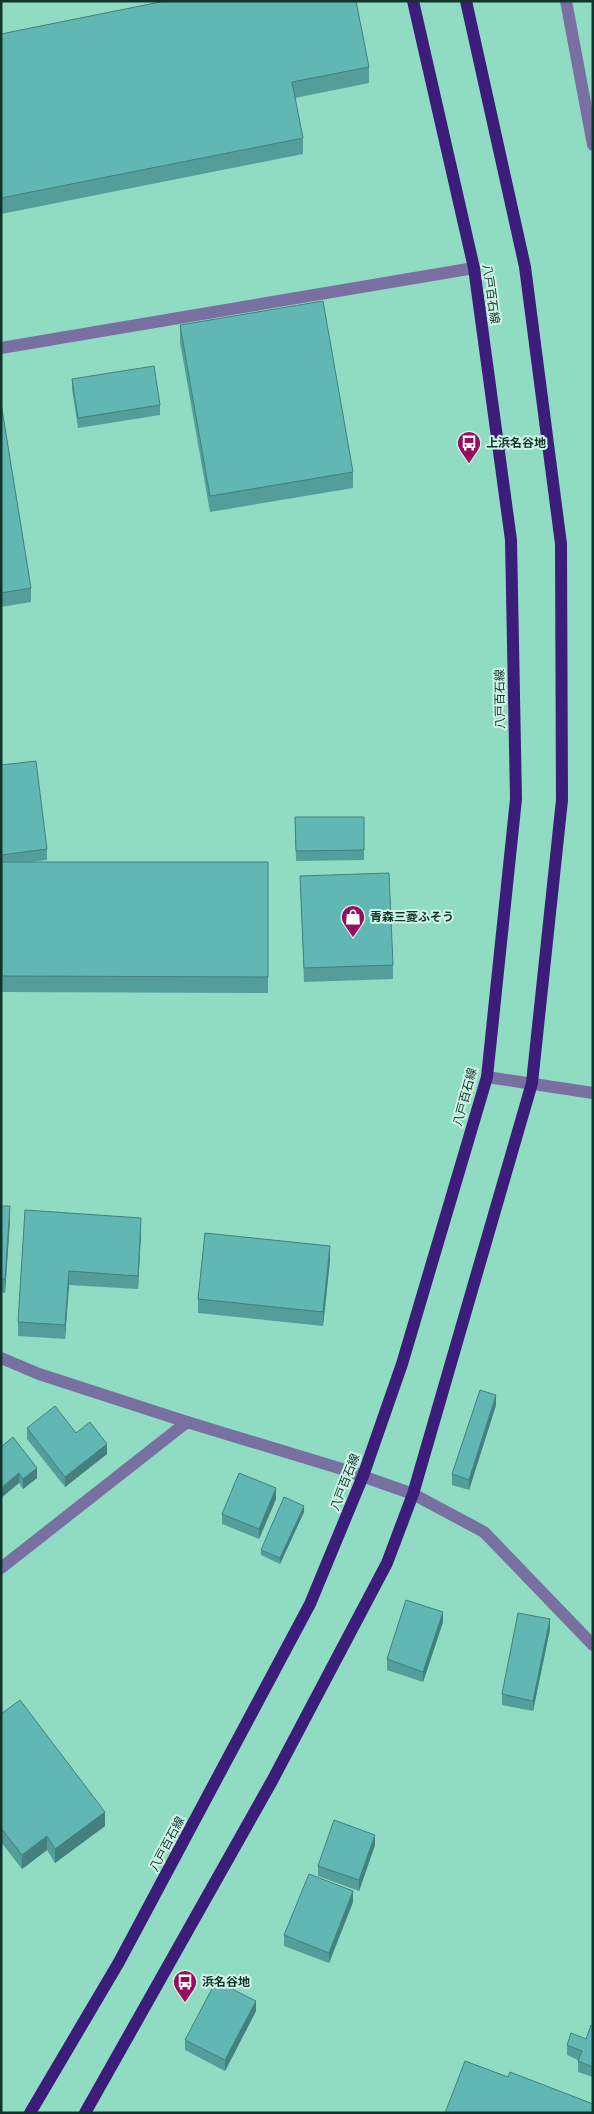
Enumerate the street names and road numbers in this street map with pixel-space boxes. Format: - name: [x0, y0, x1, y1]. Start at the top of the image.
- street label: 八戸百石線: [480, 263, 502, 325]
- street label: 八戸百石線: [492, 669, 508, 729]
- street label: 八戸百石線: [450, 1066, 480, 1128]
- street label: 八戸百石線: [328, 1451, 362, 1513]
- street label: 八戸百石線: [147, 1814, 187, 1874]

